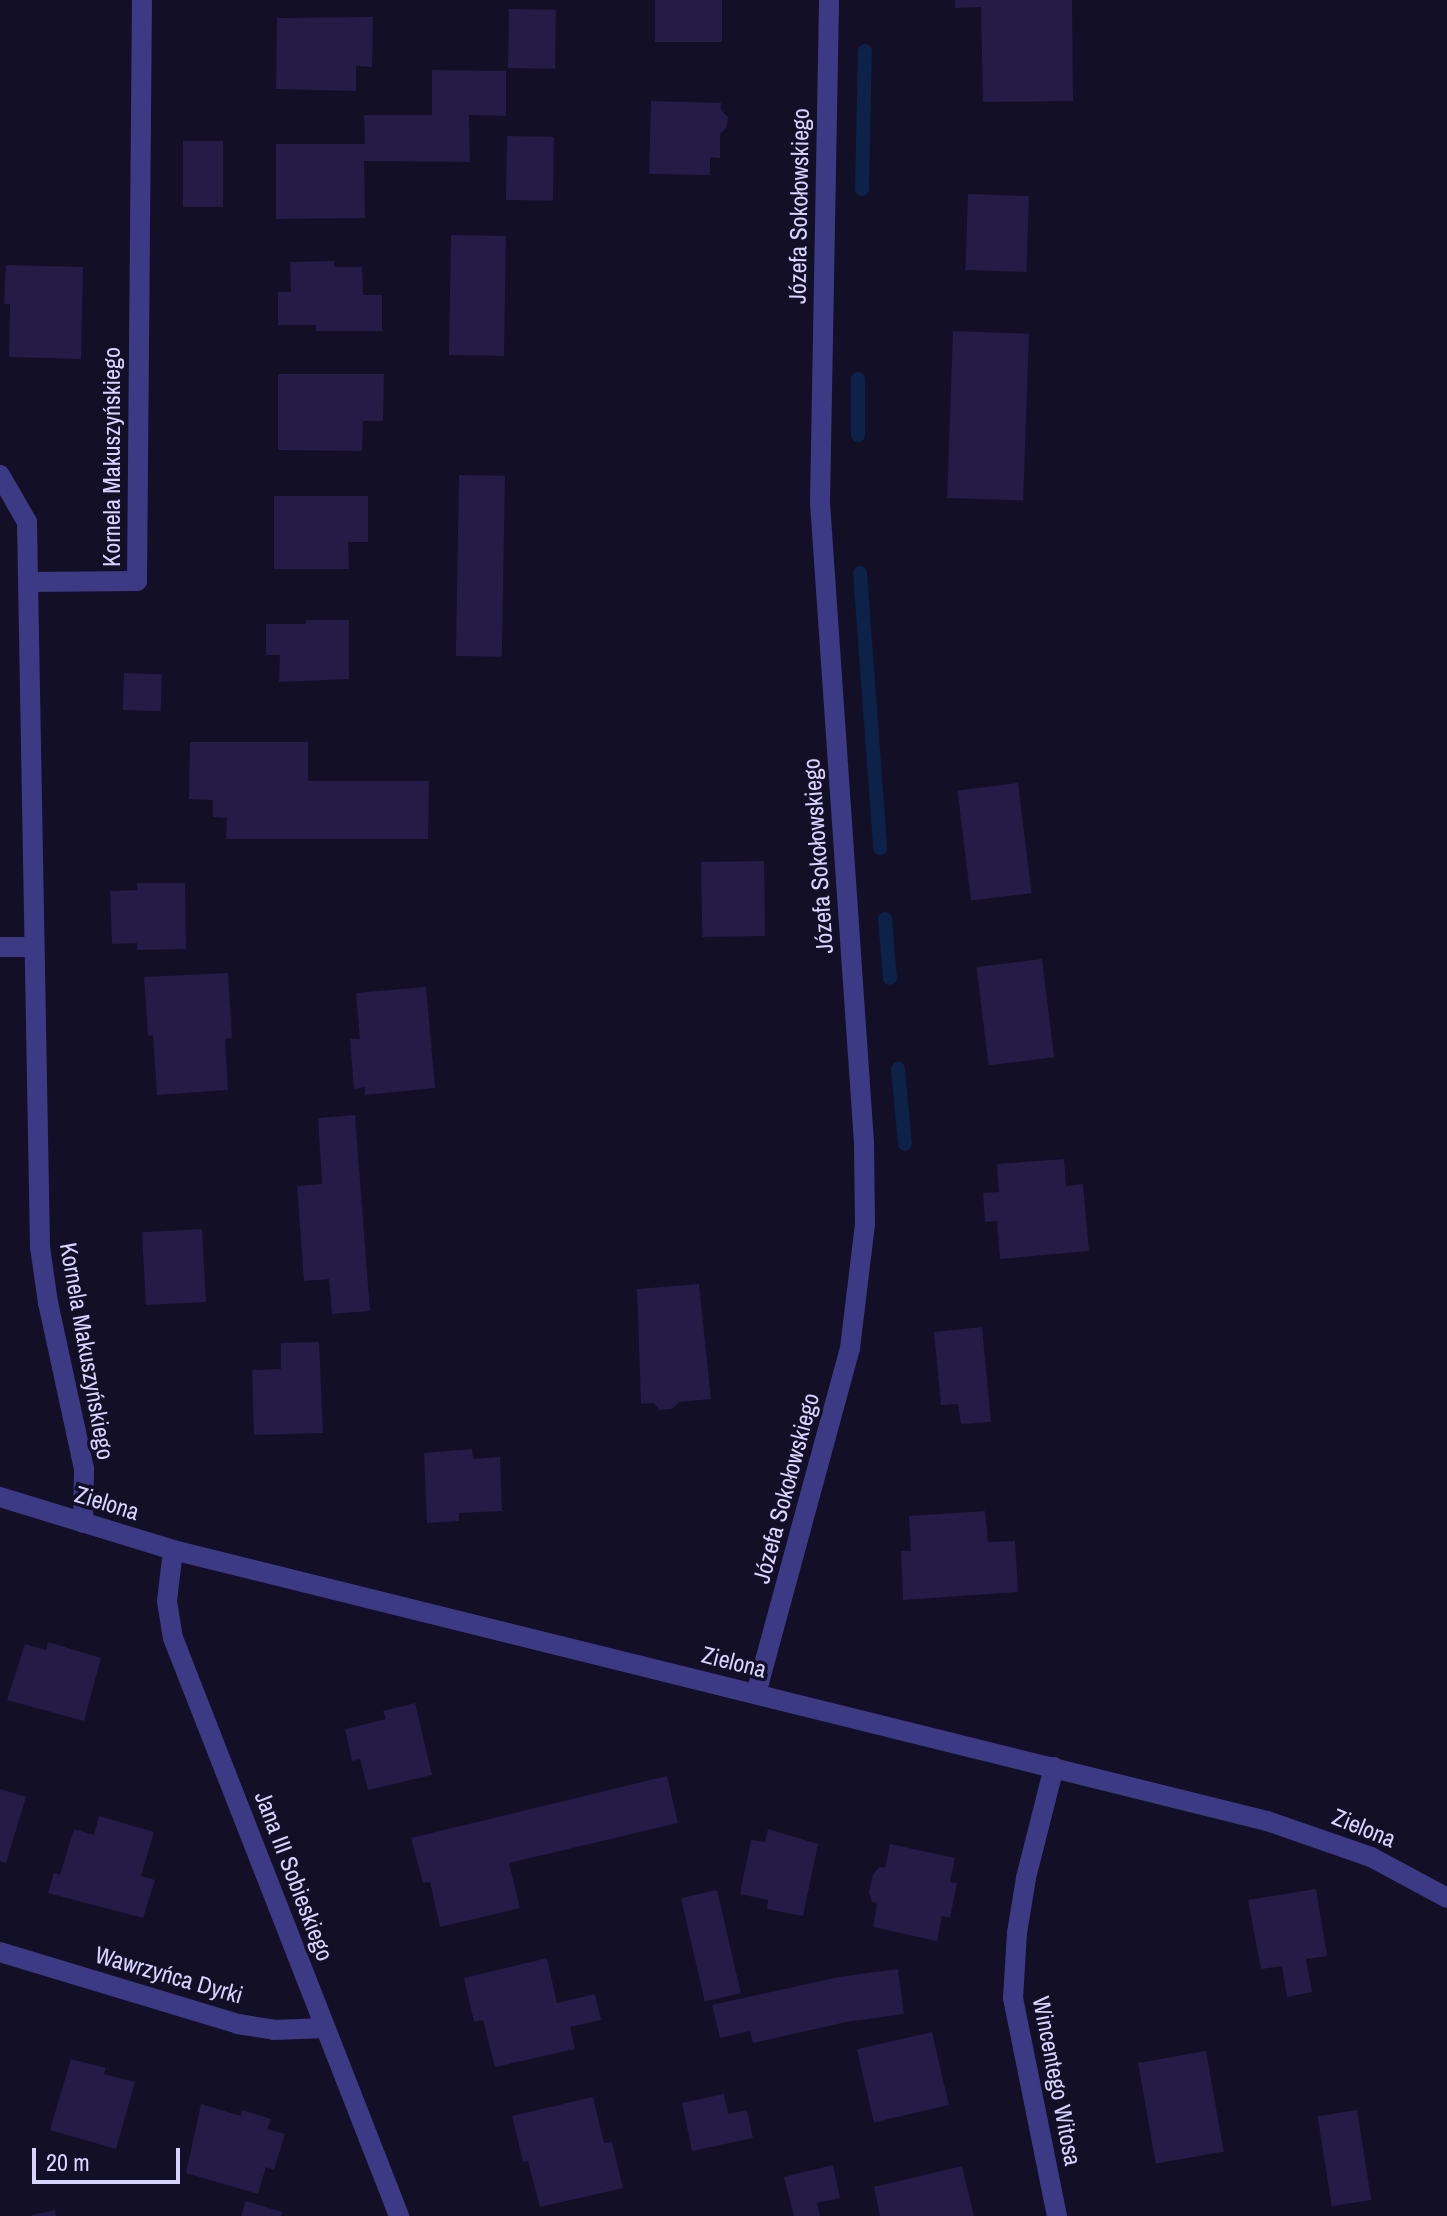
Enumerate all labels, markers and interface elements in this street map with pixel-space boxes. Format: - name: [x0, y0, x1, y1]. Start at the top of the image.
- street label: Józefa Sokołowskiego: [783, 108, 815, 304]
- street label: Kornela Makuszyńskiego: [98, 347, 126, 567]
- street label: Józefa Sokołowskiego: [797, 757, 839, 955]
- street label: Kornela Makuszyńskiego: [54, 1240, 120, 1462]
- street label: Józefa Sokołowskiego: [747, 1390, 825, 1586]
- street label: Zielona: [71, 1480, 143, 1526]
- street label: Zielona: [699, 1640, 769, 1684]
- street label: Jana III Sobieskiego: [248, 1787, 340, 1965]
- street label: Zielona: [1328, 1802, 1400, 1854]
- street label: Wawrzyńca Dyrki: [92, 1940, 246, 2010]
- street label: Wincentego Witosa: [1026, 1994, 1088, 2168]
- scale bar: [36, 2132, 184, 2182]
- text: 20 m: [46, 2146, 90, 2178]

